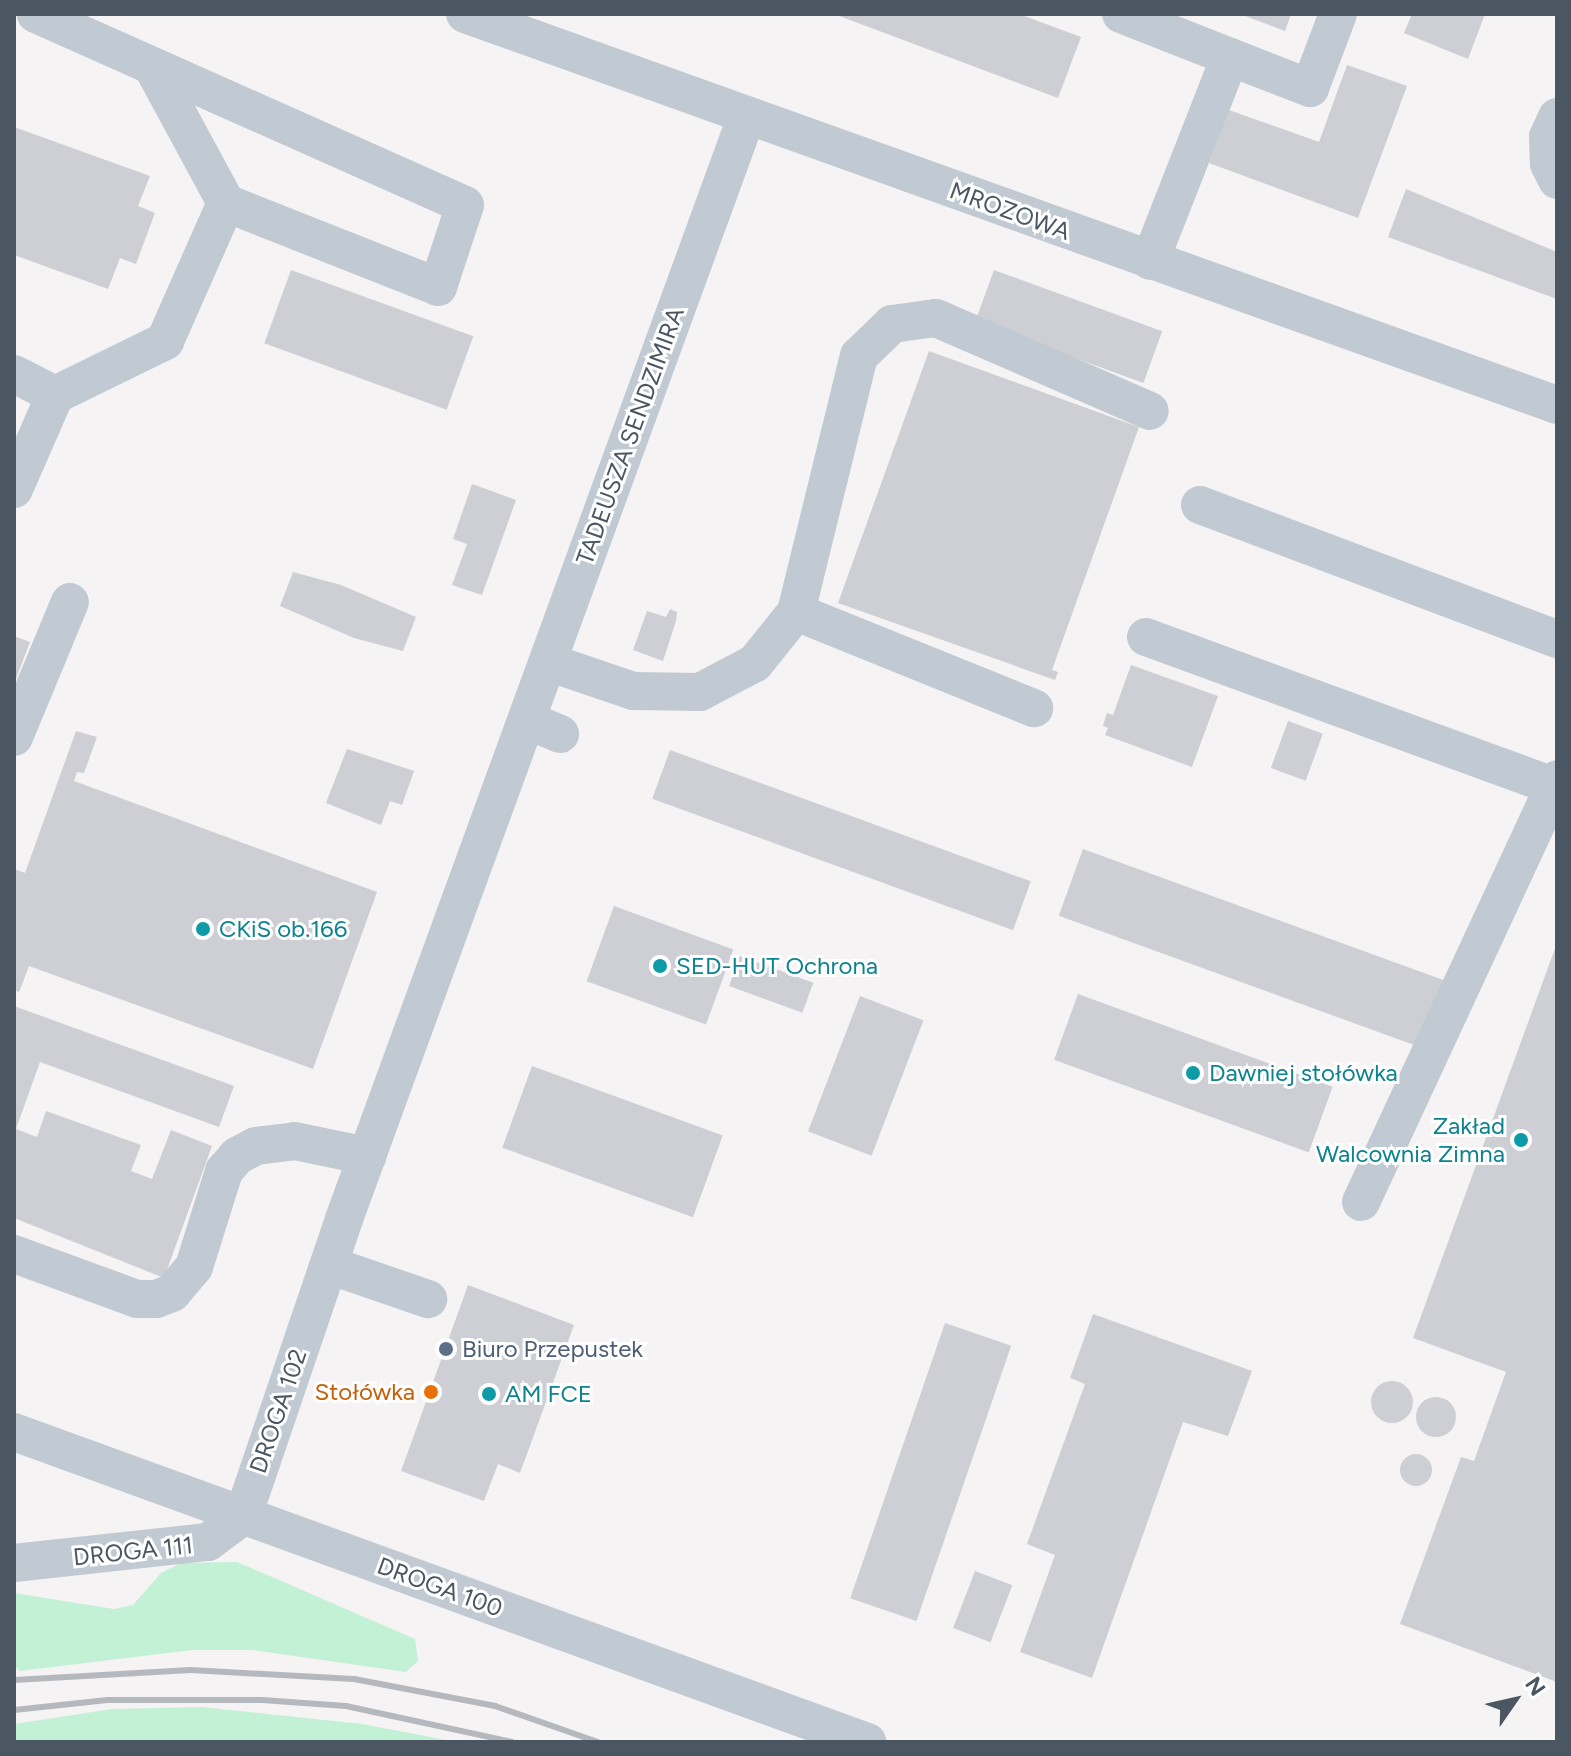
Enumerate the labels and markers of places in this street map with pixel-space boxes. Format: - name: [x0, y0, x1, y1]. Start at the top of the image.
- place label: CKiS ob.166: [219, 915, 347, 943]
- marker: CKiS ob.166: [194, 920, 212, 938]
- place label: SED-HUT Ochrona: [676, 952, 878, 980]
- marker: SED-HUT Ochrona: [651, 957, 669, 975]
- place label: Dawniej stołówka: [1209, 1059, 1398, 1087]
- marker: Dawniej stołówka: [1184, 1064, 1202, 1082]
- place label: Zakład Walcownia Zimna: [1316, 1112, 1505, 1168]
- marker: Zakład Walcownia Zimna: [1512, 1131, 1530, 1149]
- place label: Biuro Przepustek: [462, 1335, 643, 1363]
- marker: Biuro Przepustek: [437, 1340, 455, 1358]
- place label: Stołówka: [315, 1378, 415, 1406]
- place label: AM FCE: [505, 1380, 592, 1408]
- marker: Stołówka: [422, 1383, 440, 1401]
- marker: AM FCE: [480, 1385, 498, 1403]

